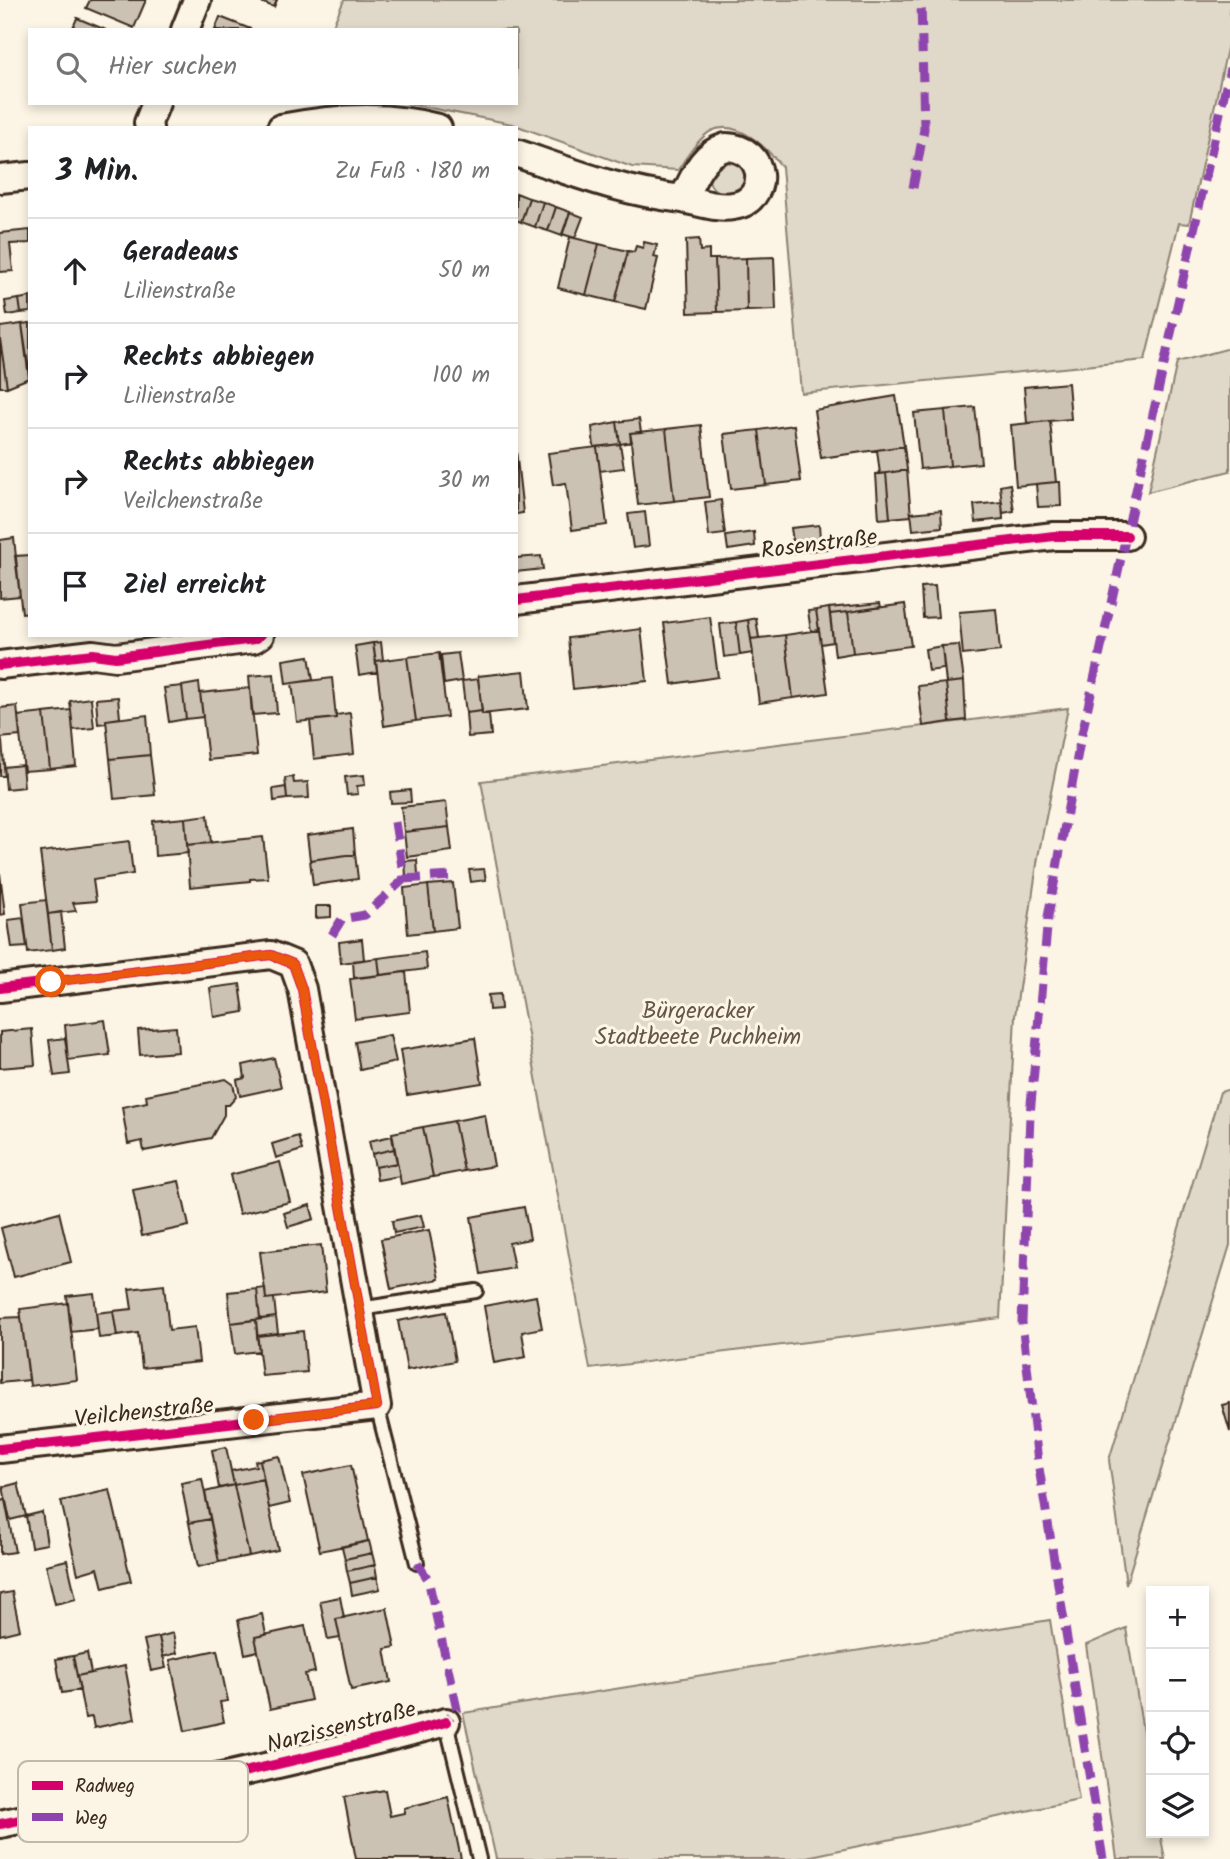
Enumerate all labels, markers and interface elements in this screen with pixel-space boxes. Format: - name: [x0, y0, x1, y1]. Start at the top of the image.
- search box: [28, 28, 518, 105]
- text: Hier suchen: [108, 46, 237, 88]
- icon: search: [52, 48, 90, 86]
- text: 3 Min.: [56, 148, 138, 196]
- text: Zu Fuß · 180 m: [335, 154, 490, 190]
- text: Geradeaus: [123, 232, 239, 274]
- icon: ahead: [56, 252, 94, 290]
- text: 50 m: [439, 253, 490, 289]
- text: Lilienstraße: [123, 274, 236, 310]
- text: Rechts abbiegen: [123, 337, 314, 379]
- icon: right: [56, 357, 94, 395]
- text: 100 m: [432, 358, 490, 394]
- text: Lilienstraße: [123, 379, 236, 415]
- text: Rechts abbiegen: [123, 442, 314, 484]
- icon: right: [56, 462, 94, 500]
- text: 30 m: [438, 463, 490, 499]
- text: Veilchenstraße: [123, 484, 263, 520]
- street label: Rosenstraße: [759, 520, 880, 570]
- text: Ziel erreicht: [123, 565, 266, 607]
- icon: arrive: [56, 567, 94, 605]
- route start: [35, 966, 66, 997]
- park label: Bürgeracker Stadtbeete Puchheim: [595, 994, 801, 1056]
- street label: Veilchenstraße: [73, 1388, 216, 1438]
- route end: [238, 1404, 269, 1435]
- map controls: [1146, 1586, 1209, 1838]
- button: +: [1146, 1586, 1209, 1649]
- button: −: [1146, 1649, 1209, 1712]
- street label: Narzissenstraße: [263, 1692, 420, 1764]
- button: locate: [1146, 1712, 1209, 1775]
- legend: [18, 1761, 248, 1842]
- text: Radweg: [75, 1772, 135, 1802]
- button: layers: [1146, 1775, 1209, 1838]
- text: Weg: [75, 1804, 107, 1834]

